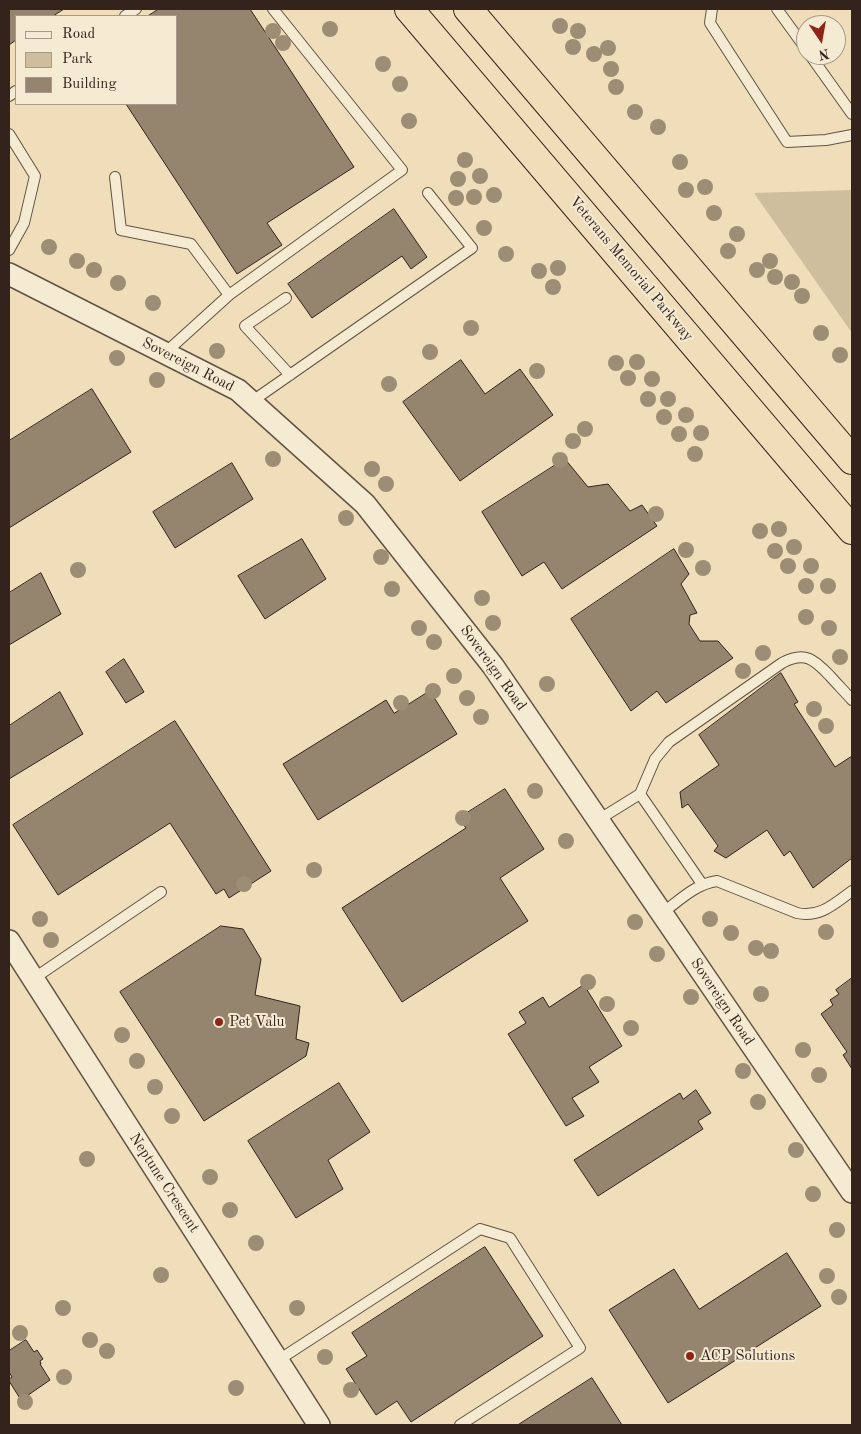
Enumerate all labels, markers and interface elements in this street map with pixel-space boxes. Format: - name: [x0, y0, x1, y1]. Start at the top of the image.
- legend: [15, 15, 178, 105]
- north arrow: [796, 15, 846, 65]
- text: Road: [62, 27, 95, 42]
- text: N: [817, 46, 831, 62]
- text: Park: [62, 52, 93, 67]
- text: Building: [62, 77, 117, 92]
- street label: Veterans Memorial Parkway: [565, 193, 697, 345]
- street label: Sovereign Road: [139, 334, 237, 396]
- street label: Sovereign Road: [456, 622, 530, 714]
- street label: Sovereign Road: [686, 955, 758, 1049]
- place label: Pet Valu: [229, 1013, 285, 1031]
- marker: Pet Valu: [213, 1016, 225, 1028]
- street label: Neptune Crescent: [125, 1130, 203, 1236]
- place label: ACP Solutions: [700, 1347, 795, 1365]
- marker: ACP Solutions: [684, 1350, 696, 1362]

